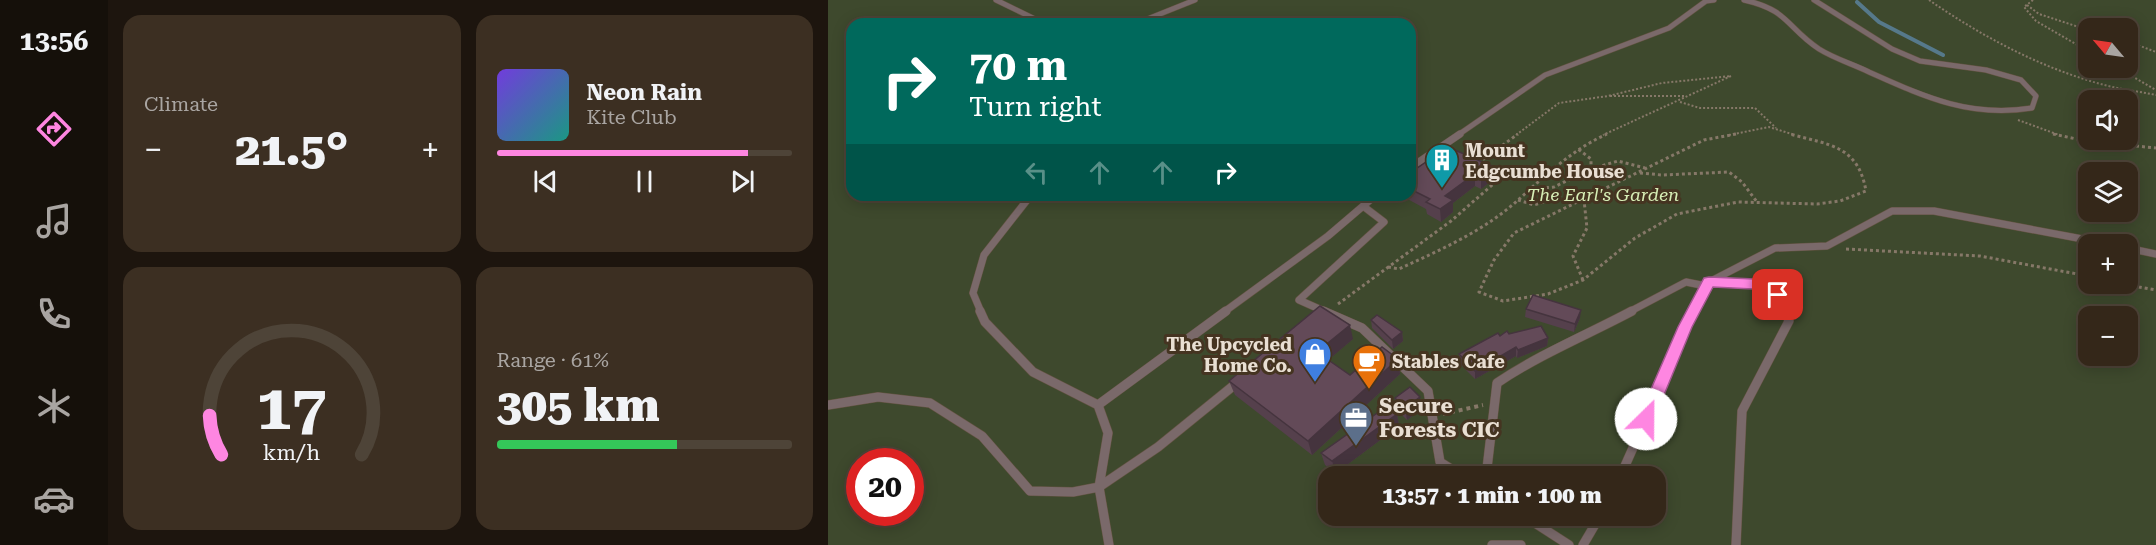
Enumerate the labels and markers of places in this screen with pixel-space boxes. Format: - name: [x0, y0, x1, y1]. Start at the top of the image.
- place label: Mount Edgcumbe House: [1465, 140, 1625, 182]
- building icon: Mount Edgcumbe House: [1424, 142, 1460, 189]
- pin: [1752, 269, 1803, 320]
- place label: The Upcycled Home Co.: [1166, 334, 1292, 376]
- shop icon: The Upcycled Home Co.: [1297, 336, 1333, 383]
- cafe icon: Stables Cafe: [1351, 343, 1387, 390]
- place label: Stables Cafe: [1392, 351, 1505, 372]
- place label: Secure Forests CIC: [1379, 394, 1500, 442]
- office icon: Secure Forests CIC: [1338, 400, 1374, 447]

